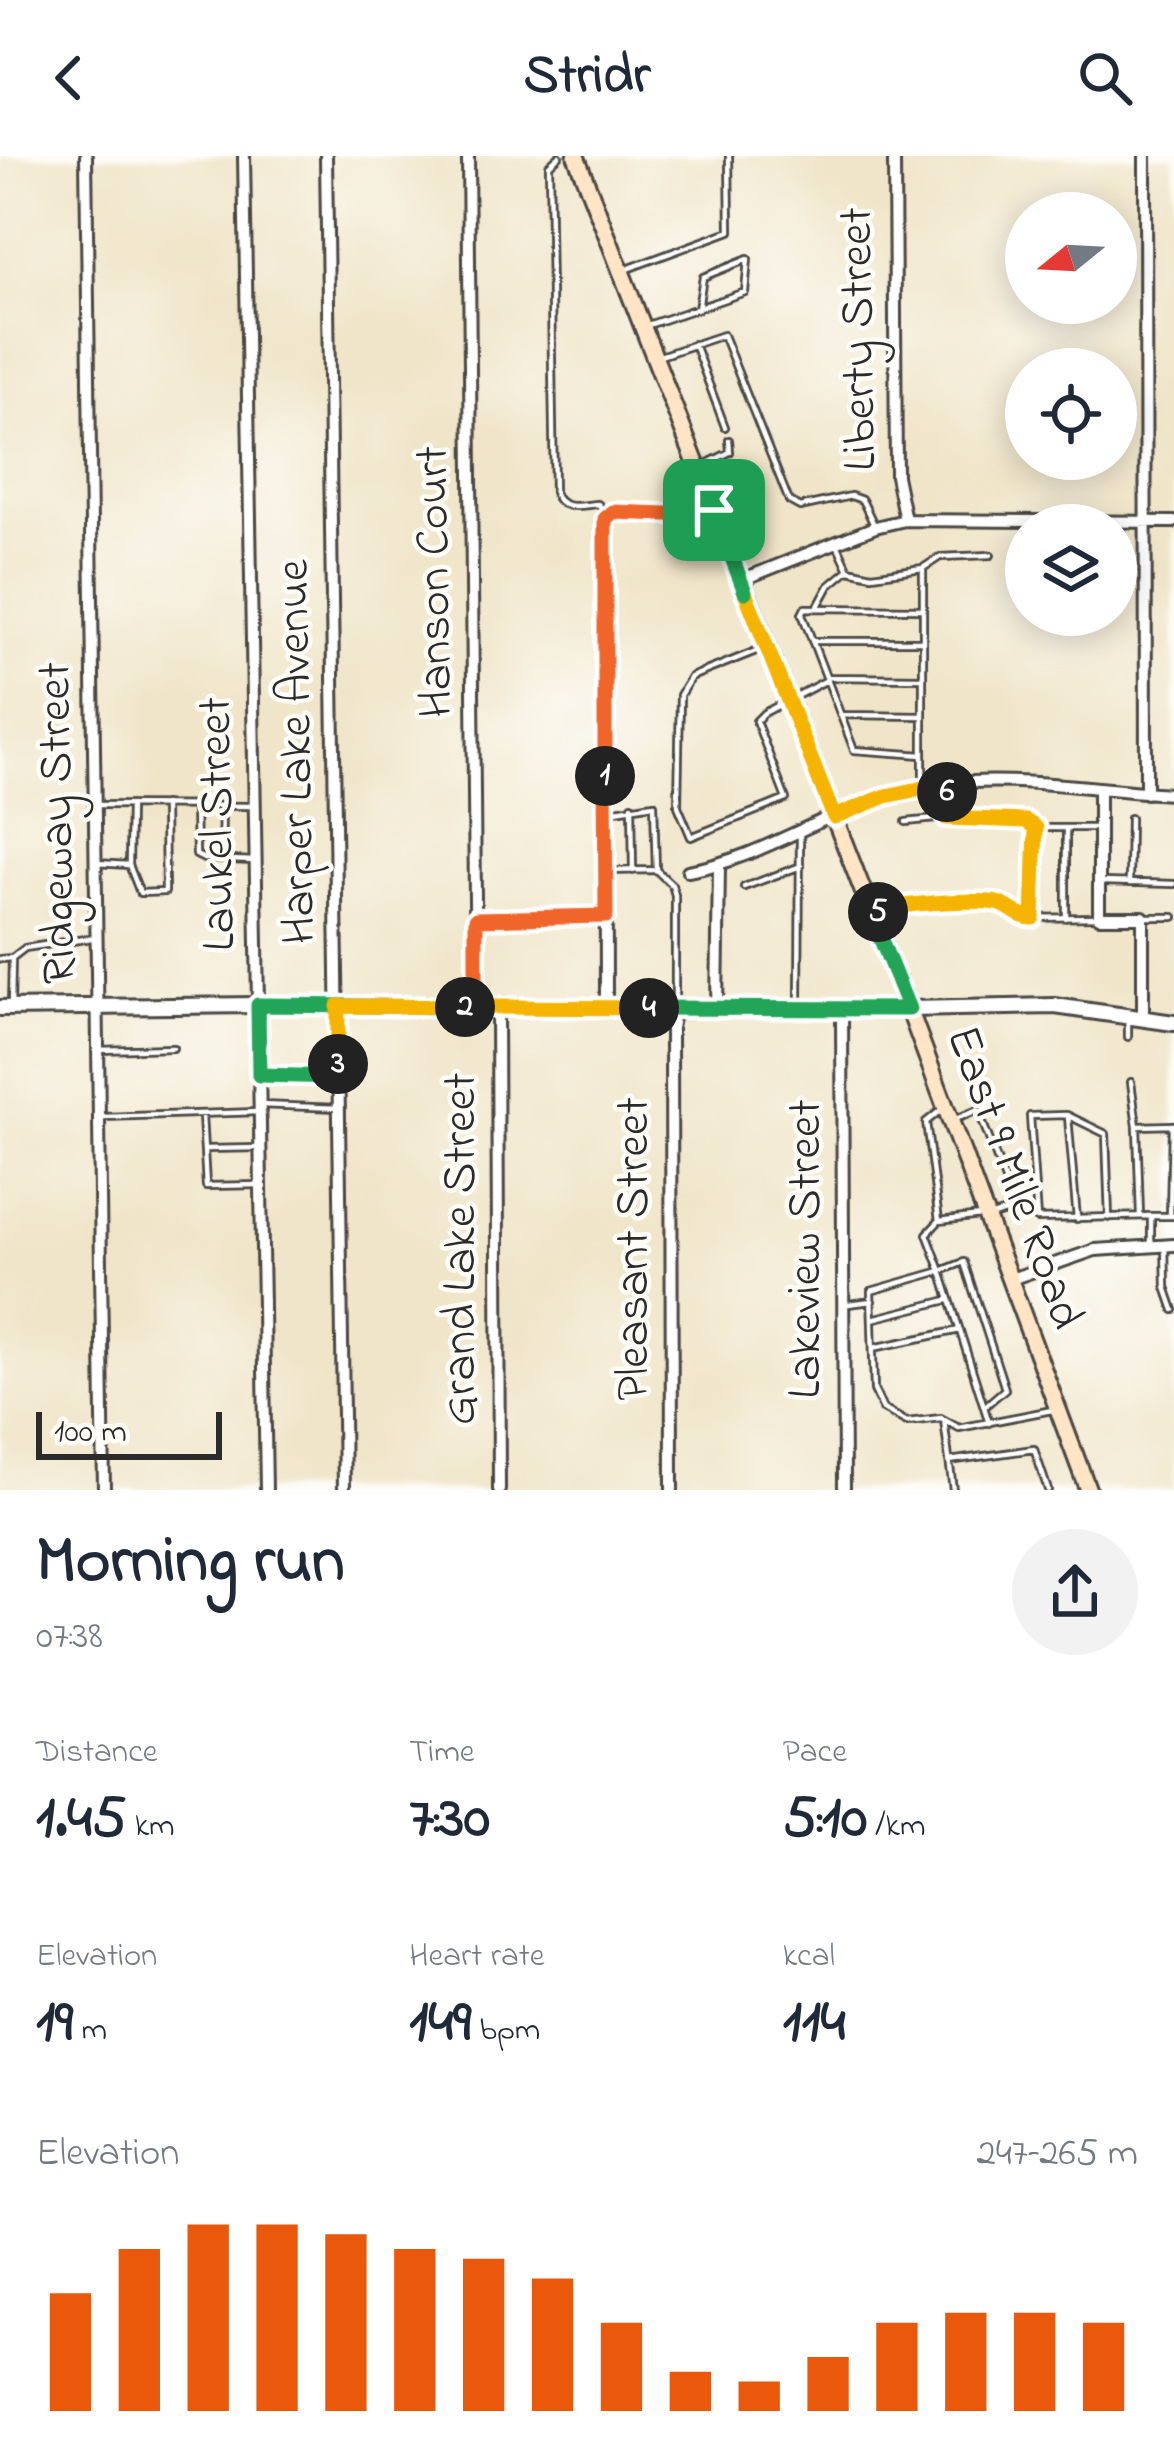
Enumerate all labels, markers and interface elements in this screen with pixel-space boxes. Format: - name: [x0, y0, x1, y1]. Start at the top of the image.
- text: Stridr: [524, 39, 650, 117]
- icon: back: [36, 45, 102, 111]
- icon: search: [1072, 45, 1138, 111]
- north arrow: [1005, 192, 1137, 324]
- map controls: [1005, 192, 1137, 636]
- street label: Liberty Street: [823, 206, 897, 472]
- button: locate: [1005, 348, 1137, 480]
- street label: Hanson Court: [399, 445, 473, 719]
- pin: [663, 459, 765, 561]
- icon: arrive: [681, 477, 747, 543]
- button: layers: [1005, 504, 1137, 636]
- street label: Harper Lake Avenue: [260, 558, 336, 945]
- street label: Ridgeway Street: [21, 661, 98, 985]
- street label: Laukel Street: [182, 696, 256, 952]
- pin: 1: [575, 746, 635, 806]
- text: 1: [600, 752, 610, 800]
- pin: 6: [917, 762, 977, 822]
- text: 6: [940, 768, 954, 816]
- pin: 5: [848, 882, 908, 942]
- text: 5: [869, 888, 887, 936]
- pin: 2: [435, 977, 495, 1037]
- pin: 4: [619, 978, 679, 1038]
- text: 2: [457, 983, 473, 1031]
- text: 4: [642, 984, 656, 1032]
- street label: East 9 Mile Road: [926, 1017, 1100, 1339]
- pin: 3: [308, 1034, 368, 1094]
- text: 3: [331, 1040, 345, 1088]
- street label: Grand Lake Street: [427, 1073, 497, 1425]
- street label: Pleasant Street: [600, 1097, 670, 1401]
- street label: Lakeview Street: [772, 1099, 842, 1399]
- scale bar: [36, 1406, 222, 1459]
- text: 100 m: [54, 1409, 127, 1457]
- text: Morning run: [36, 1516, 345, 1612]
- button: share: [1012, 1529, 1138, 1655]
- text: 07:38: [36, 1609, 103, 1666]
- text: Distance: [36, 1729, 158, 1777]
- text: Time: [409, 1729, 475, 1777]
- text: Pace: [783, 1729, 847, 1777]
- text: 1.45: [36, 1777, 126, 1864]
- text: 7:30: [409, 1777, 490, 1864]
- text: 5:10: [783, 1777, 867, 1864]
- text: km: [126, 1803, 175, 1851]
- text: /km: [867, 1803, 926, 1851]
- text: Elevation: [36, 1933, 157, 1981]
- text: Heart rate: [409, 1933, 545, 1981]
- text: kcal: [783, 1933, 835, 1981]
- text: 19: [36, 1981, 73, 2068]
- text: 149: [409, 1981, 471, 2068]
- text: 114: [783, 1981, 846, 2068]
- text: m: [73, 2007, 107, 2055]
- text: bpm: [471, 2007, 540, 2055]
- text: Elevation: [36, 2126, 179, 2183]
- text: 247–265 m: [976, 2126, 1138, 2183]

